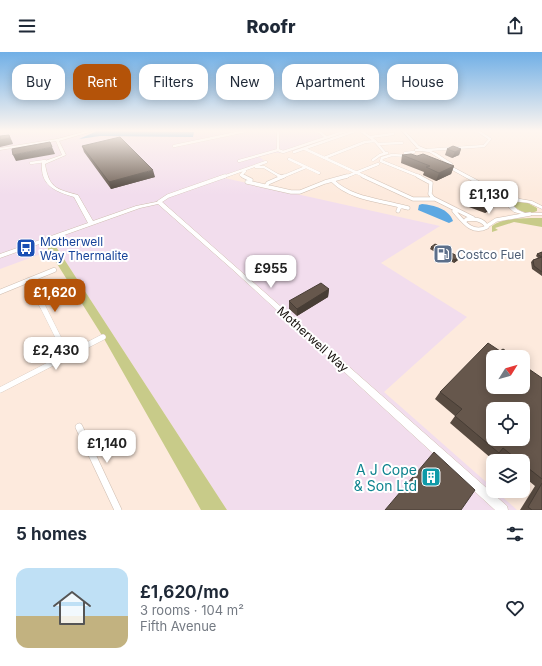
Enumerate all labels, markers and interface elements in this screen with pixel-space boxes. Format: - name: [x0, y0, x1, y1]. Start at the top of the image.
- icon: menu: [16, 15, 38, 37]
- icon: share: [504, 15, 526, 37]
- text: Roofr: [247, 16, 295, 37]
- chip: Buy: [12, 64, 65, 100]
- chip: Rent: [73, 64, 131, 100]
- chip: Filters: [139, 64, 208, 100]
- chip: New: [216, 64, 274, 100]
- chip: Apartment: [282, 64, 379, 100]
- chip: House: [387, 64, 458, 100]
- pin: £1,130: [456, 181, 522, 215]
- text: £1,130: [469, 186, 509, 202]
- place label: Motherwell Way Thermalite: [40, 234, 128, 263]
- bus stop icon: Motherwell Way Thermalite: [15, 237, 37, 259]
- fuel station icon: Costco Fuel: [432, 243, 454, 265]
- place label: Costco Fuel: [457, 247, 524, 262]
- pin: £955: [247, 255, 295, 289]
- text: £955: [254, 260, 288, 276]
- pin: £1,620: [22, 279, 88, 313]
- text: £1,620: [33, 284, 77, 300]
- street label: Motherwell Way: [274, 303, 352, 375]
- pin: £2,430: [23, 337, 89, 371]
- text: £2,430: [33, 342, 79, 358]
- north arrow: [486, 350, 530, 394]
- map controls: [486, 350, 530, 498]
- button: locate: [486, 402, 530, 446]
- pin: £1,140: [74, 430, 140, 464]
- text: £1,140: [87, 435, 127, 451]
- button: layers: [486, 454, 530, 498]
- place label: A J Cope & Son Ltd: [354, 461, 417, 494]
- building icon: A J Cope & Son Ltd: [420, 466, 442, 488]
- icon: filters: [504, 523, 526, 545]
- text: 5 homes: [16, 524, 87, 544]
- text: £1,620/mo: [140, 582, 229, 602]
- icon: home: [48, 584, 96, 632]
- icon: heart: [504, 597, 526, 619]
- text: 3 rooms · 104 m²: [140, 602, 244, 618]
- text: Fifth Avenue: [140, 618, 216, 634]

